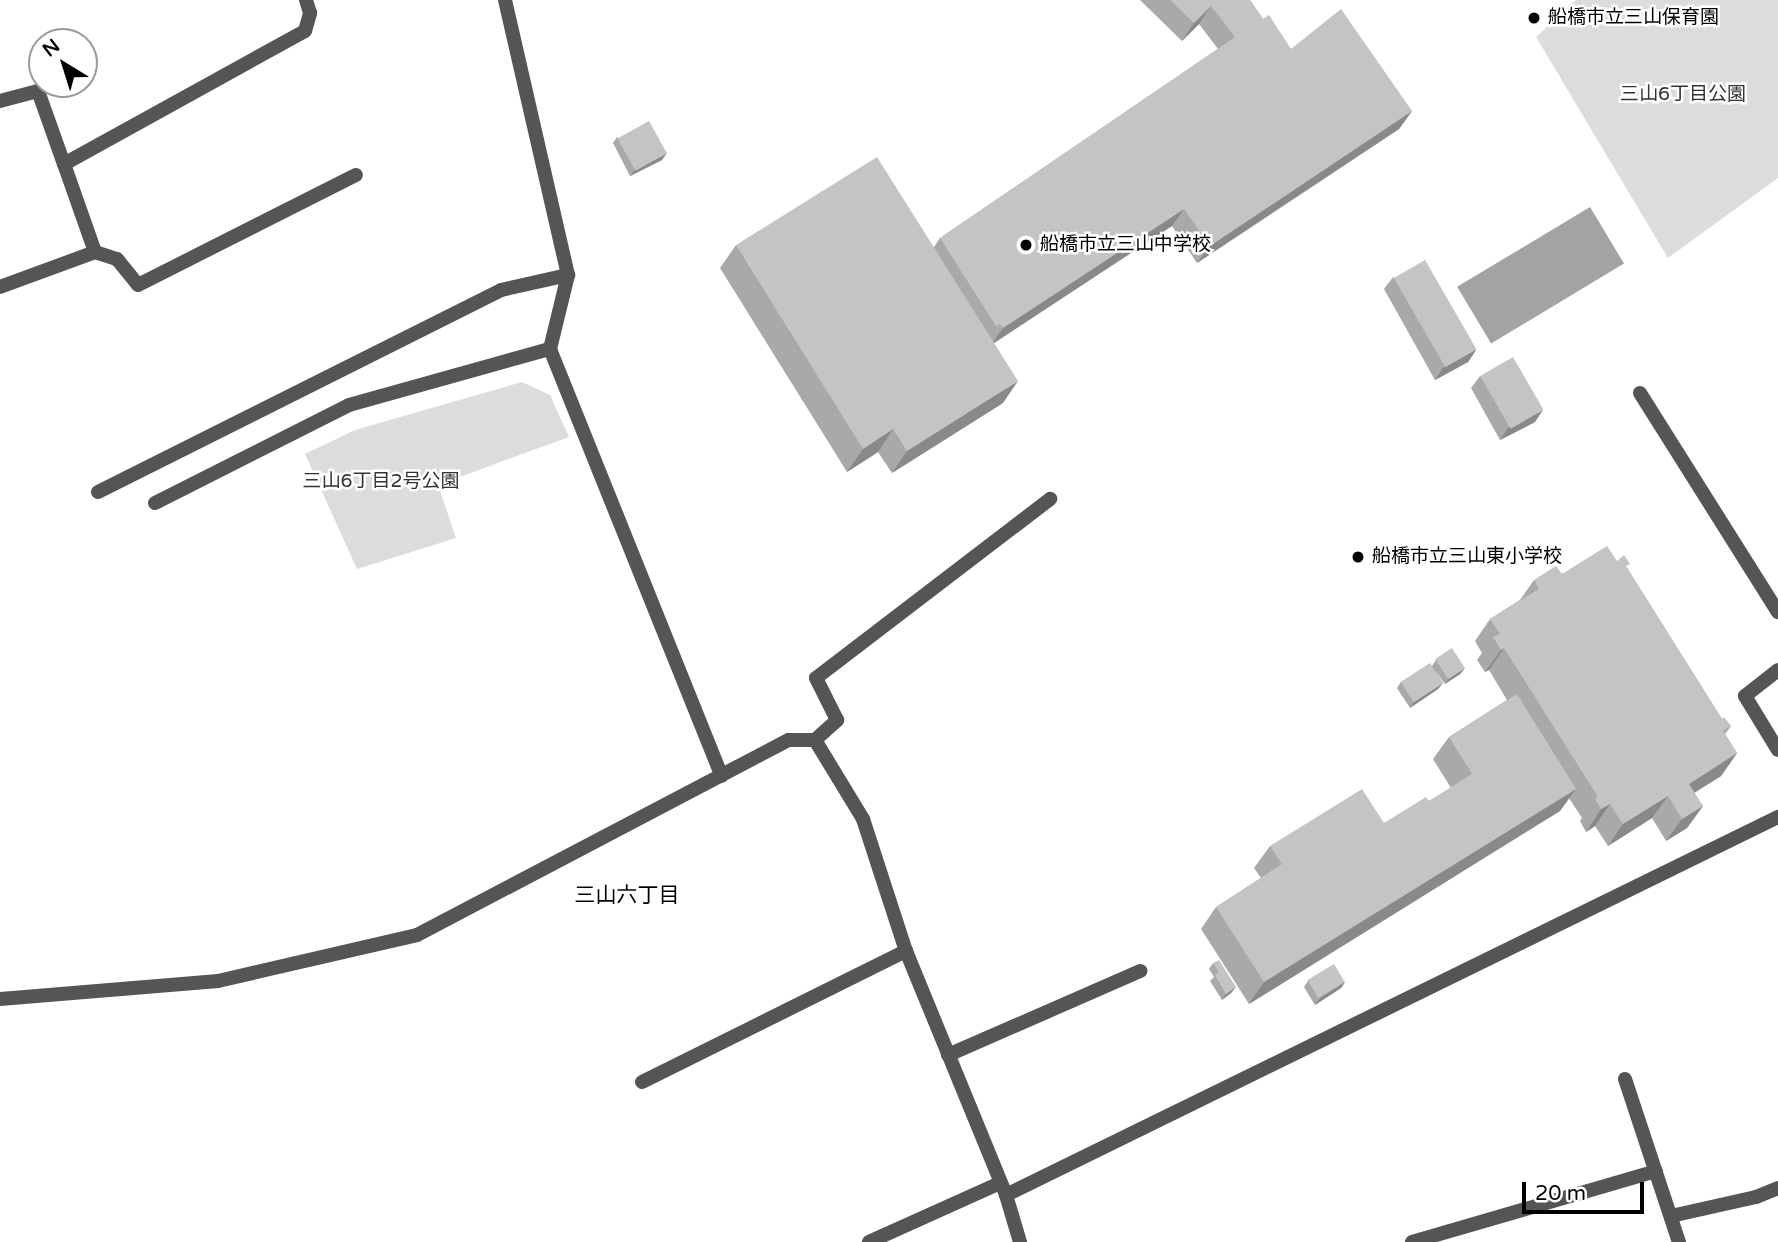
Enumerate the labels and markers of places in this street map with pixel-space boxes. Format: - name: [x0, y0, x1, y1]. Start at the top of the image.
- place label: 船橋市立三山保育園: [1548, 7, 1719, 29]
- marker: 船橋市立三山保育園: [1526, 10, 1542, 26]
- place label: 船橋市立三山中学校: [1040, 234, 1211, 256]
- marker: 船橋市立三山中学校: [1018, 237, 1034, 253]
- place label: 船橋市立三山東小学校: [1372, 546, 1562, 568]
- marker: 船橋市立三山東小学校: [1350, 549, 1366, 565]

